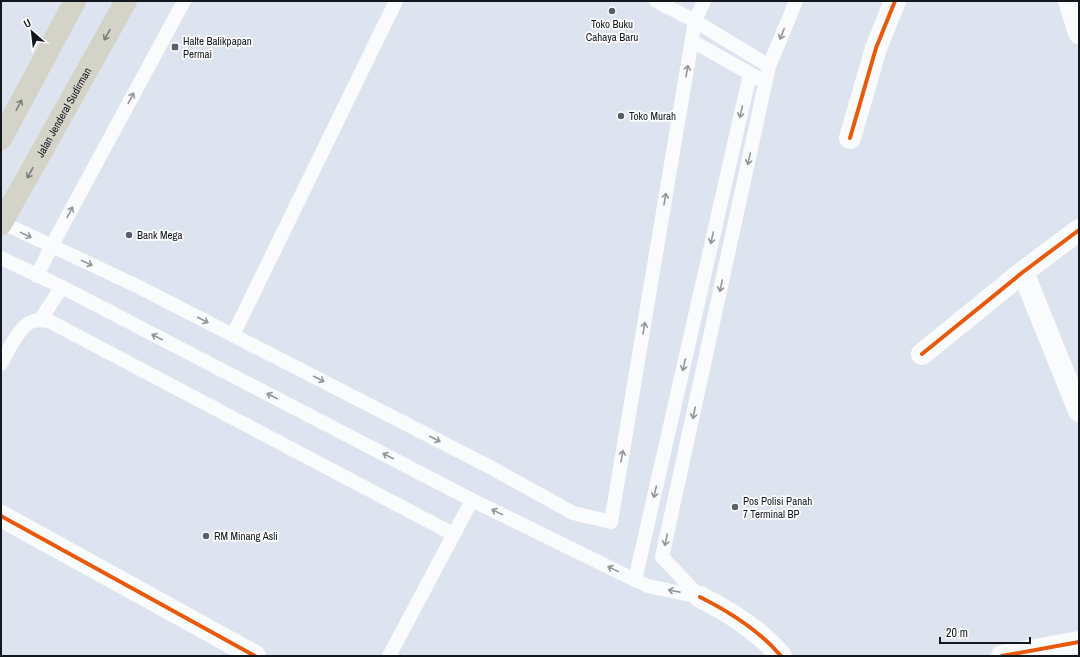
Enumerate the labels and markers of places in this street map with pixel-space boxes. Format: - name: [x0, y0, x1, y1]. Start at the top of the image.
- marker: Toko Buku Cahaya Baru: [607, 6, 617, 16]
- place label: Toko Buku Cahaya Baru: [586, 17, 638, 44]
- place label: Halte Balikpapan Permai: [183, 34, 252, 61]
- marker: Halte Balikpapan Permai: [170, 42, 180, 52]
- place label: Toko Murah: [629, 109, 676, 123]
- marker: Toko Murah: [616, 111, 626, 121]
- place label: Bank Mega: [137, 228, 183, 242]
- marker: Bank Mega: [124, 230, 134, 240]
- place label: Pos Polisi Panah 7 Terminal BP: [743, 494, 812, 521]
- marker: Pos Polisi Panah 7 Terminal BP: [730, 502, 740, 512]
- place label: RM Minang Asli: [214, 529, 278, 543]
- marker: RM Minang Asli: [201, 531, 211, 541]

